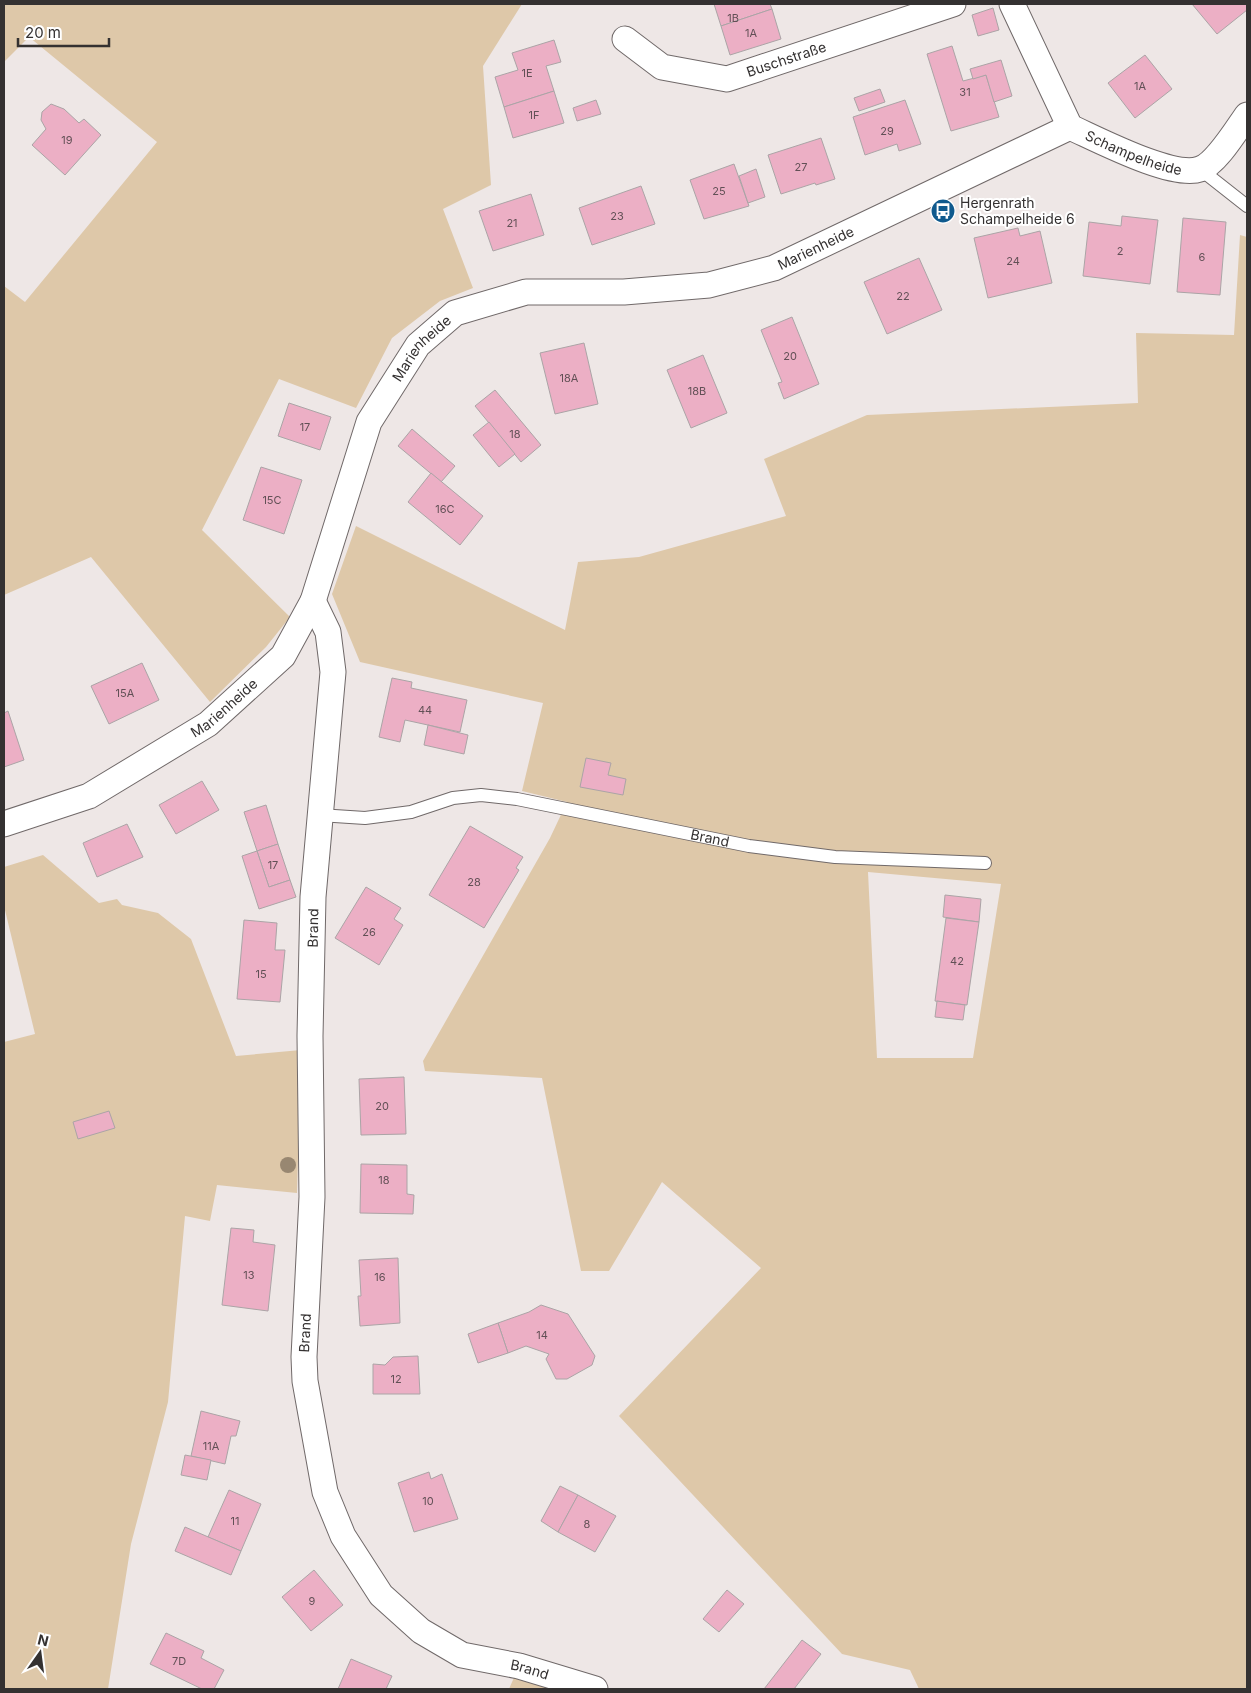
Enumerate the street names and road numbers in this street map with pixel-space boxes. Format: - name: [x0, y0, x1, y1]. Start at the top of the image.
- street label: Buschstraße: [744, 38, 828, 80]
- street label: Schampelheide: [1083, 126, 1183, 178]
- street label: Marienheide: [775, 222, 856, 273]
- street label: Marienheide: [388, 311, 454, 384]
- street label: Marienheide: [187, 675, 261, 741]
- street label: Brand: [689, 825, 731, 850]
- street label: Brand: [304, 908, 321, 948]
- street label: Brand: [295, 1313, 314, 1353]
- street label: Brand: [509, 1656, 551, 1683]

